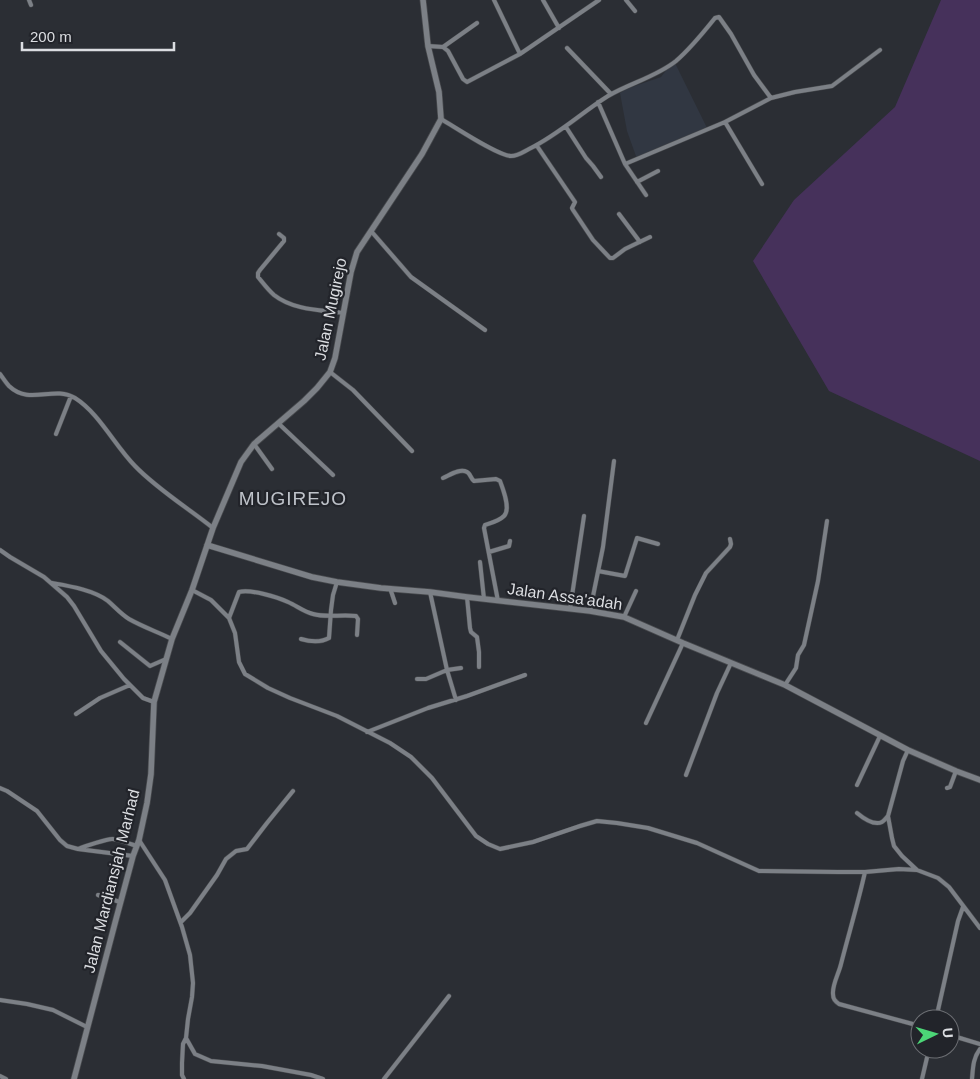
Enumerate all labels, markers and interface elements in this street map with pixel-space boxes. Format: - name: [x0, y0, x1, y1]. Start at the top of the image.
- scale bar: [22, 20, 175, 52]
- text: 200 m: [30, 28, 72, 45]
- street label: Jalan Mugirejo: [311, 256, 350, 362]
- district label: MUGIREJO: [239, 488, 347, 509]
- street label: Jalan Assa'adah: [506, 580, 624, 613]
- street label: Jalan Mardiansjah Marhad: [80, 788, 143, 975]
- north arrow: [910, 1009, 960, 1059]
- text: U: [940, 1027, 956, 1039]

